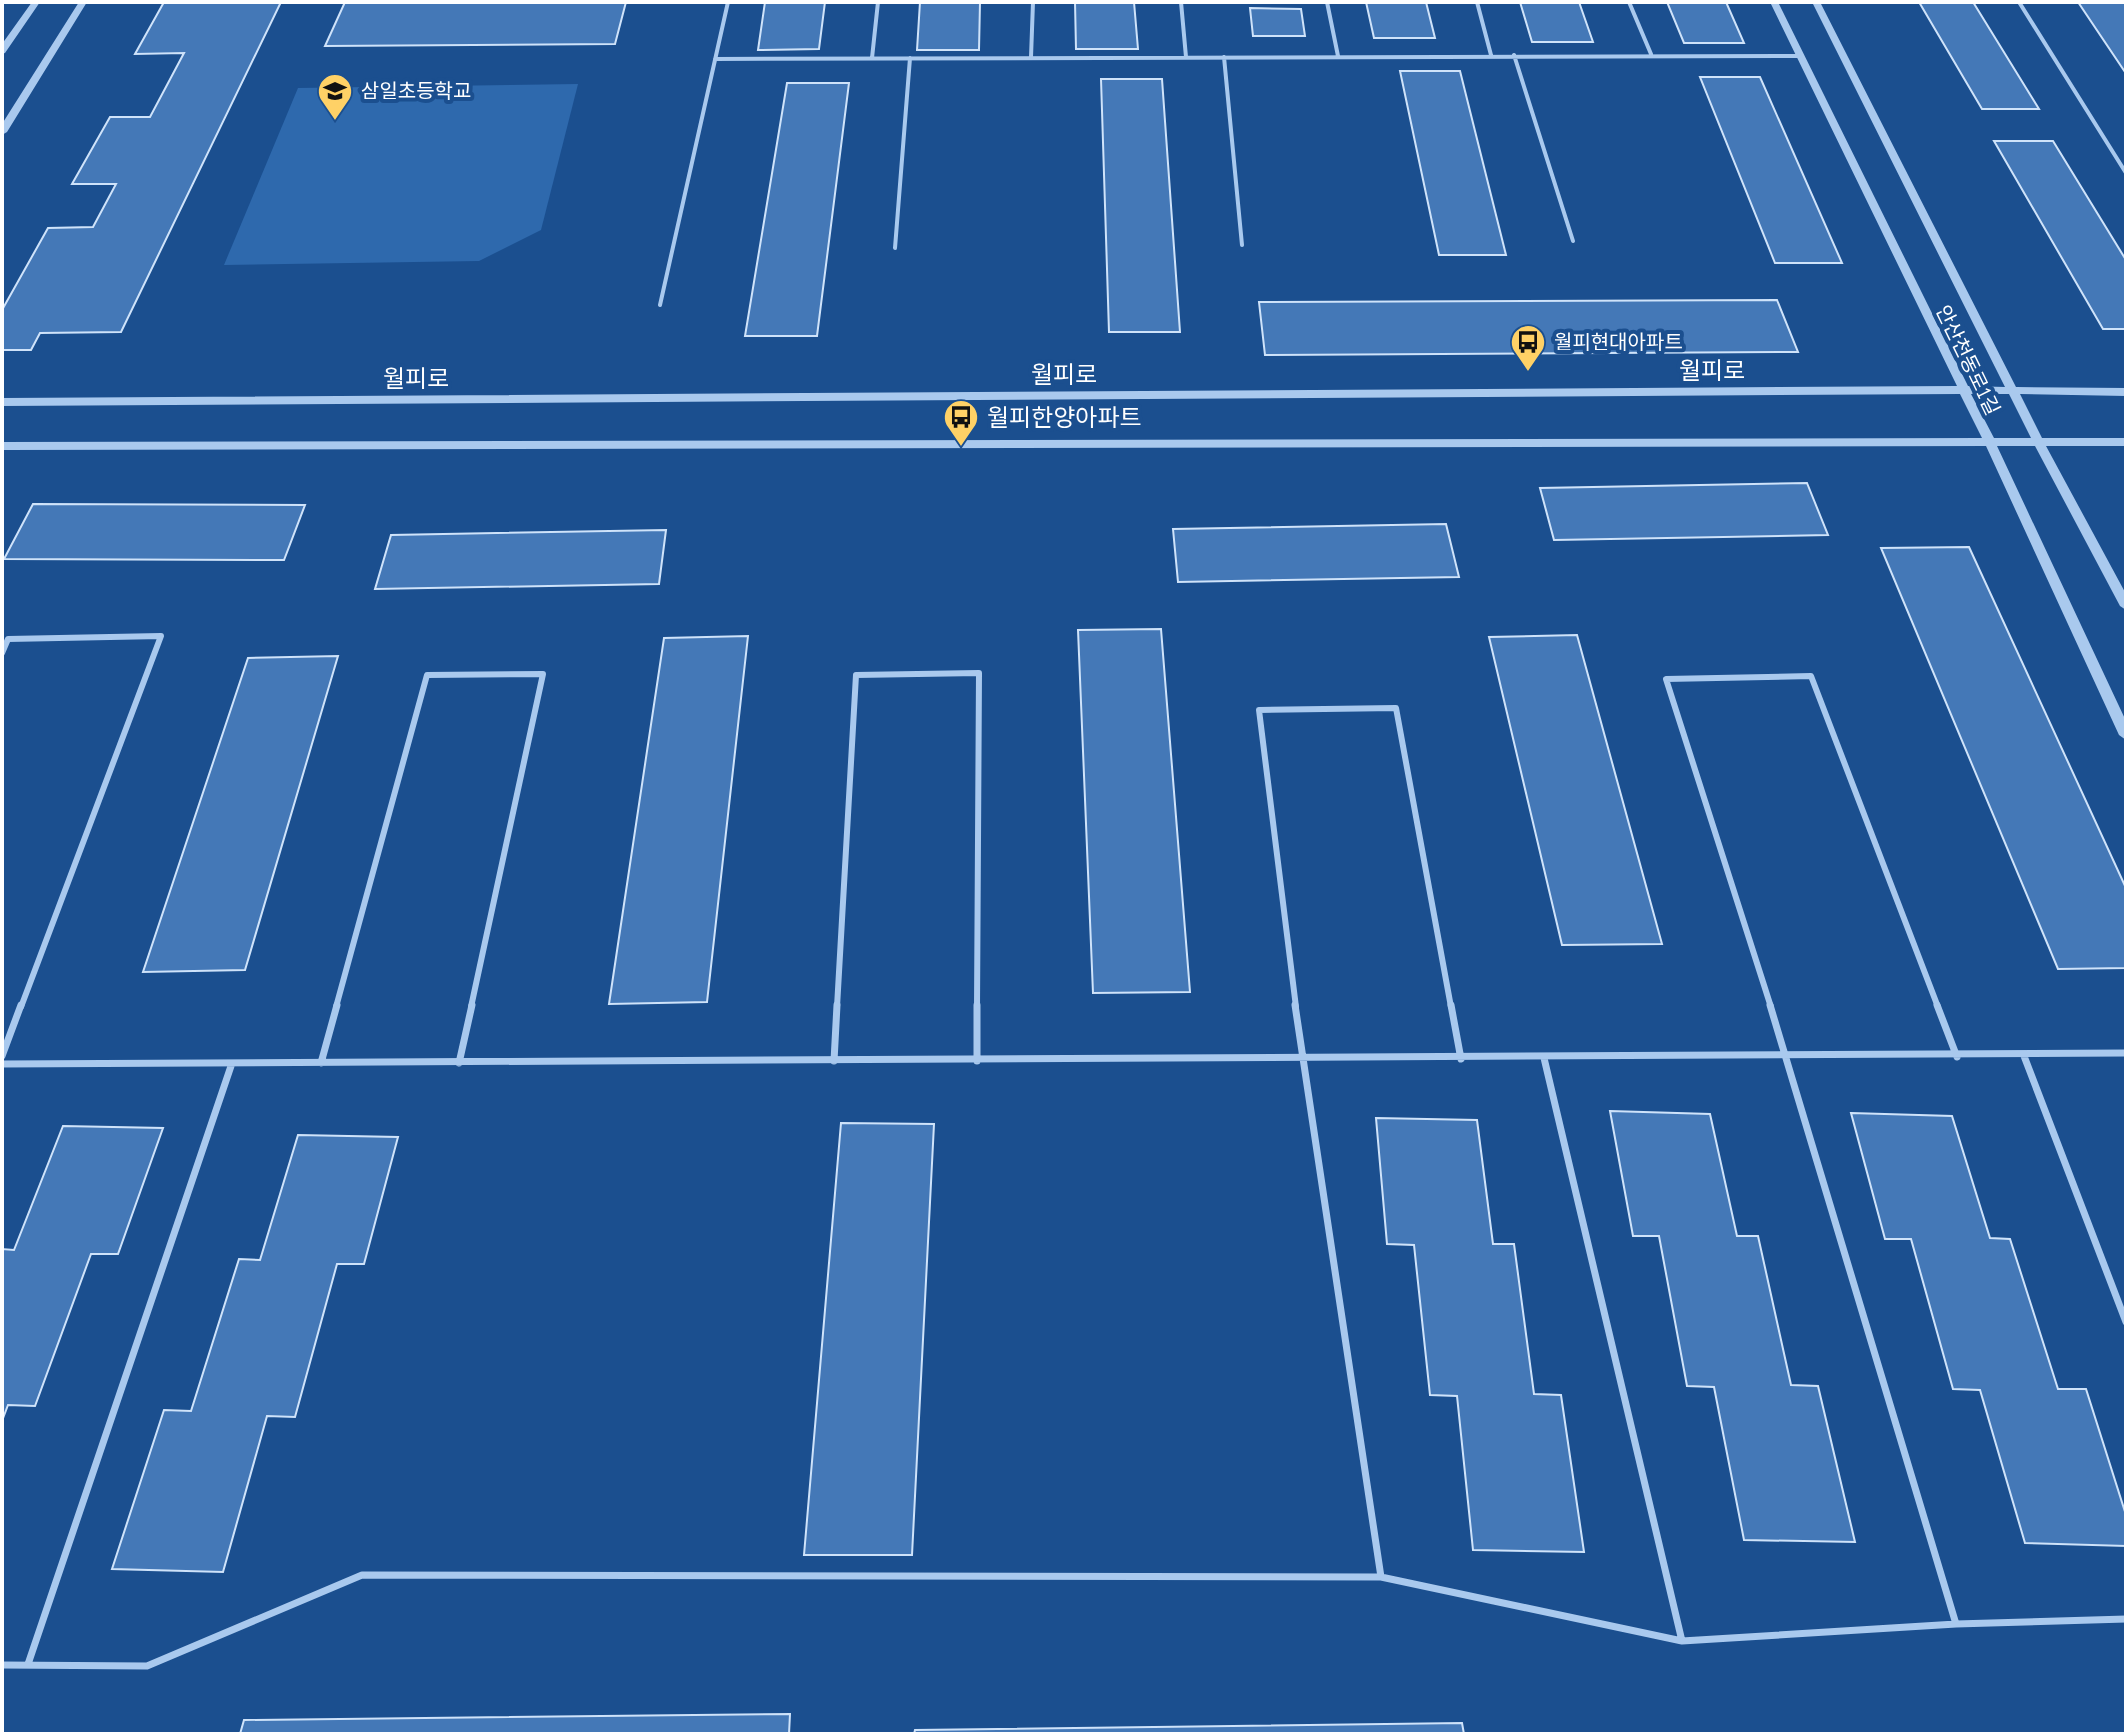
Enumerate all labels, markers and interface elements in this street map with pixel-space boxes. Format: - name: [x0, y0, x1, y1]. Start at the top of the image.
- school or university icon: 삼일초등학교: [316, 72, 354, 122]
- place label: 삼일초등학교: [361, 78, 471, 104]
- street label: 안산천동로1길: [1930, 301, 2006, 419]
- bus stop icon: 월피현대아파트: [1509, 323, 1547, 373]
- place label: 월피현대아파트: [1554, 329, 1683, 355]
- street label: 월피로: [1679, 355, 1745, 386]
- street label: 월피로: [1031, 359, 1097, 390]
- street label: 월피로: [383, 363, 449, 394]
- bus stop icon: 월피한양아파트: [942, 398, 980, 448]
- place label: 월피한양아파트: [987, 402, 1142, 433]

